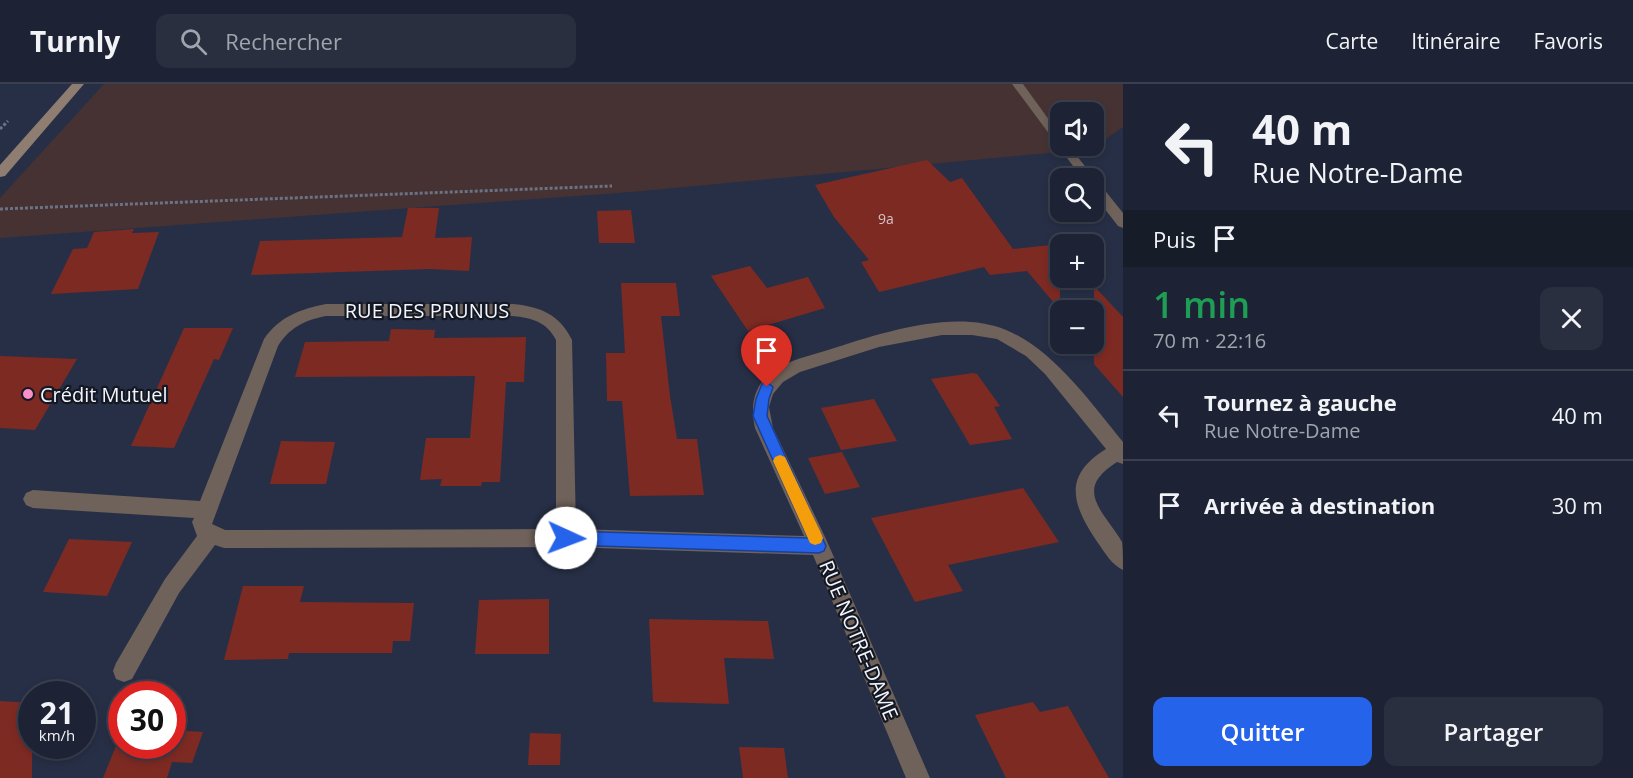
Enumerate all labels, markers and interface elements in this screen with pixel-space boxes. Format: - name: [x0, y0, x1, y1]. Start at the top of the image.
- search box: [156, 14, 576, 68]
- text: Turnly: [30, 22, 120, 60]
- icon: search: [177, 25, 210, 58]
- text: Rechercher: [225, 26, 342, 56]
- text: Carte: [1325, 27, 1378, 55]
- text: Itinéraire: [1411, 27, 1500, 55]
- text: Favoris: [1533, 27, 1603, 55]
- text: 40 m: [1252, 100, 1352, 157]
- map controls: [1050, 102, 1104, 354]
- button: sound: [1050, 102, 1104, 156]
- icon: left: [1153, 108, 1231, 186]
- text: Rue Notre-Dame: [1252, 154, 1463, 191]
- button: search: [1050, 168, 1104, 222]
- house number: 9a: [878, 209, 894, 228]
- icon: arrive: [1208, 222, 1241, 255]
- text: Puis: [1153, 224, 1196, 254]
- button: +: [1050, 234, 1104, 288]
- text: 1 min: [1153, 280, 1250, 329]
- button: close: [1540, 287, 1603, 350]
- street label: RUE DES PRUNUS: [345, 297, 509, 324]
- button: −: [1050, 300, 1104, 354]
- pin: [741, 325, 792, 387]
- text: 70 m · 22:16: [1153, 327, 1266, 354]
- icon: arrive: [750, 334, 783, 367]
- place label: Crédit Mutuel: [40, 381, 168, 408]
- marker: Crédit Mutuel: [21, 387, 35, 401]
- text: Tournez à gauche: [1204, 387, 1397, 417]
- icon: left: [1153, 399, 1186, 432]
- text: 40 m: [1552, 400, 1603, 430]
- text: Rue Notre-Dame: [1204, 417, 1360, 444]
- icon: arrive: [1153, 489, 1186, 522]
- text: Arrivée à destination: [1204, 490, 1435, 520]
- text: 30 m: [1552, 490, 1603, 520]
- position arrow: [534, 506, 598, 570]
- street label: RUE NOTRE-DAME: [813, 556, 905, 724]
- speed limit sign: 30: [108, 681, 186, 759]
- text: 21: [40, 692, 74, 733]
- button: Quitter: [1153, 697, 1372, 766]
- button: Partager: [1384, 697, 1603, 766]
- text: km/h: [39, 725, 75, 745]

